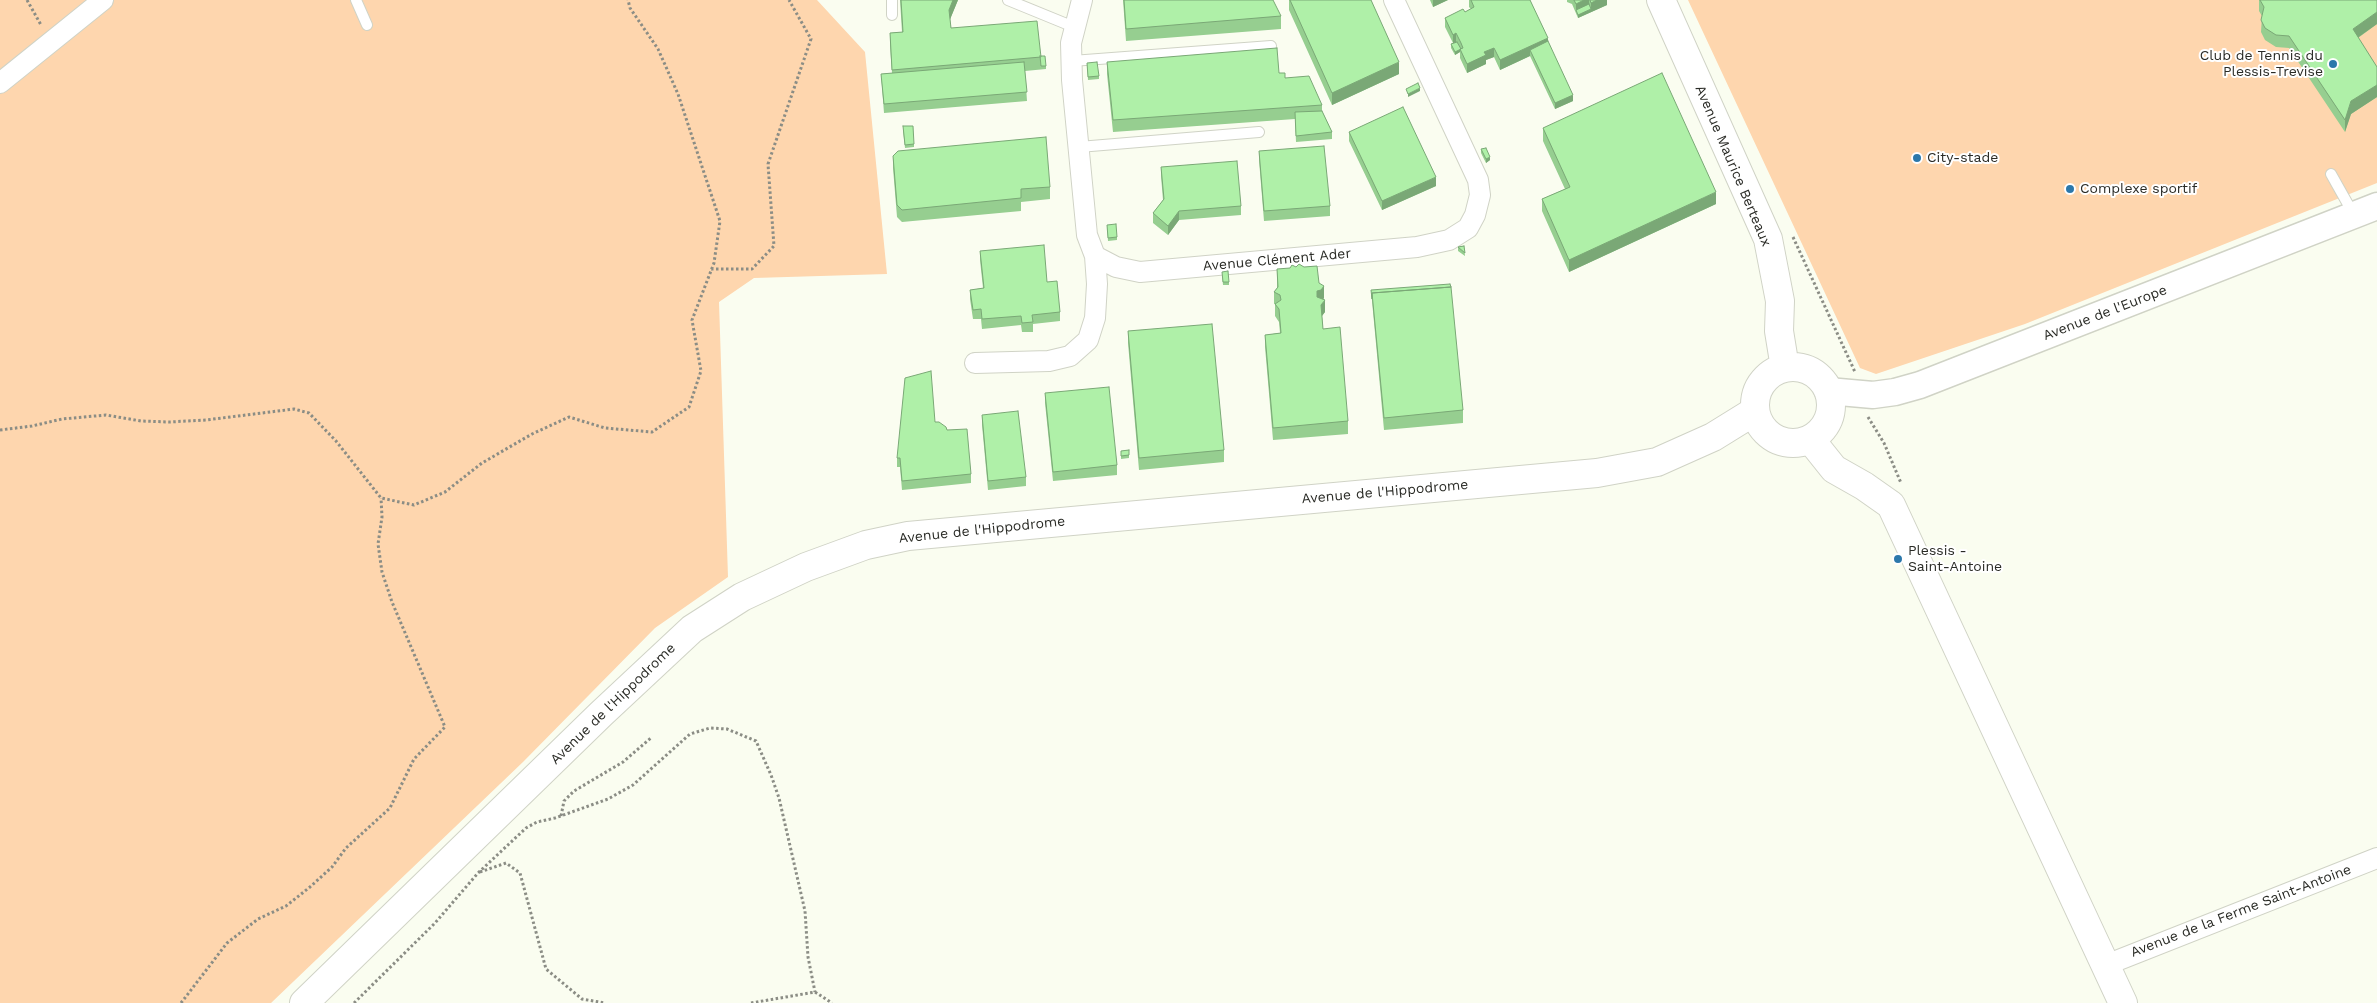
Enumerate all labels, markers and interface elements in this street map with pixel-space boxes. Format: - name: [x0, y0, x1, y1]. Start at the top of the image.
- place label: Club de Tennis du Plessis-Trevise: [2200, 48, 2323, 80]
- marker: Club de Tennis du Plessis-Trevise: [2327, 58, 2339, 70]
- street label: Avenue Maurice Berteaux: [1691, 83, 1775, 249]
- place label: City-stade: [1927, 150, 1998, 166]
- marker: City-stade: [1911, 152, 1923, 164]
- place label: Complexe sportif: [2080, 181, 2197, 197]
- marker: Complexe sportif: [2064, 183, 2076, 195]
- street label: Avenue Clément Ader: [1202, 245, 1352, 275]
- street label: Avenue de l'Europe: [2041, 282, 2169, 344]
- street label: Avenue de l'Hippodrome: [1301, 476, 1469, 508]
- street label: Avenue de l'Hippodrome: [898, 513, 1066, 547]
- place label: Plessis - Saint-Antoine: [1908, 543, 2002, 576]
- marker: Plessis - Saint-Antoine: [1892, 553, 1904, 565]
- street label: Avenue de l'Hippodrome: [547, 640, 679, 768]
- street label: Avenue de la Ferme Saint-Antoine: [2128, 861, 2354, 961]

